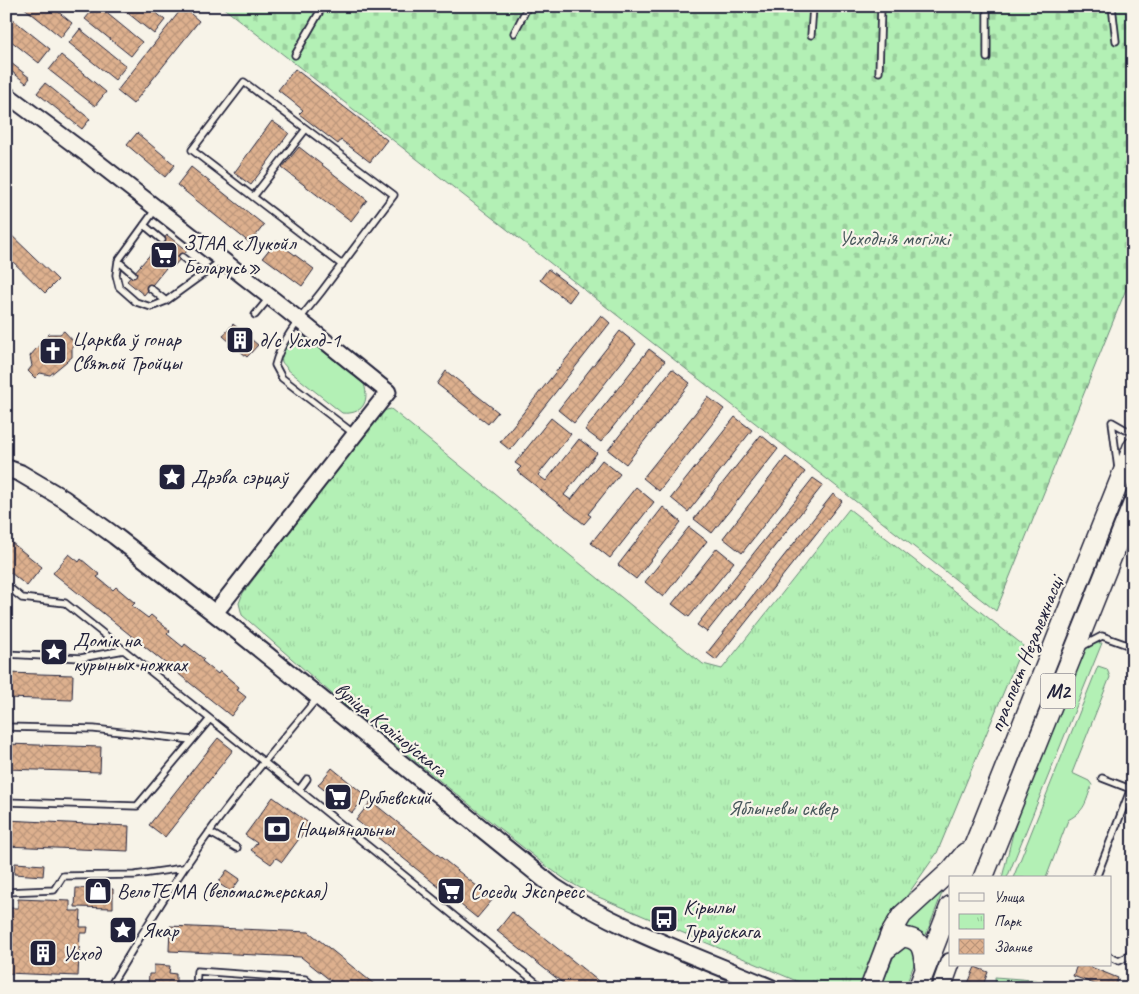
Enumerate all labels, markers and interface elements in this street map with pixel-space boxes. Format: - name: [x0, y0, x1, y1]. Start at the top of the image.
- park label: Усходнія могілкі: [839, 225, 952, 251]
- place label: ЗТАА «Лукойл Беларусь»: [183, 230, 297, 280]
- supermarket icon: ЗТАА «Лукойл Беларусь»: [149, 240, 179, 270]
- building icon: д/с Усход-1: [225, 325, 255, 355]
- place label: Царква ў гонар Святой Тройцы: [72, 326, 183, 376]
- place label: д/с Усход-1: [259, 327, 342, 353]
- church icon: Царква ў гонар Святой Тройцы: [38, 336, 68, 366]
- place icon: Дрэва сэрцаў: [157, 462, 187, 492]
- place label: Дрэва сэрцаў: [191, 464, 289, 490]
- street label: праспект Незалежнасці: [983, 569, 1071, 736]
- place label: Домік на курыных ножках: [73, 627, 189, 677]
- place icon: Домік на курыных ножках: [39, 637, 69, 667]
- road number: М2: [1040, 674, 1076, 708]
- street label: вуліца Каліноўскага: [329, 676, 454, 783]
- supermarket icon: Рублевский: [323, 782, 353, 812]
- place label: Рублевский: [357, 784, 433, 810]
- park label: Яблыневы сквер: [728, 795, 839, 821]
- bank icon: Нацыянальны: [262, 814, 292, 844]
- place label: Нацыянальны: [296, 816, 396, 842]
- shop icon: ВелоТЕМА (веломастерская): [83, 876, 113, 906]
- supermarket icon: Соседи Экспресс: [436, 876, 466, 906]
- legend: [949, 876, 1112, 966]
- place label: ВелоТЕМА (веломастерская): [117, 878, 328, 904]
- place label: Соседи Экспресс: [470, 878, 586, 904]
- text: Улица: [994, 888, 1025, 907]
- place label: Кірылы Тураўскага: [683, 894, 762, 944]
- bus stop icon: Кірылы Тураўскага: [649, 904, 679, 934]
- text: Парк: [994, 912, 1022, 931]
- place icon: Якар: [108, 915, 138, 945]
- place label: Якар: [142, 917, 179, 943]
- building icon: Усход: [28, 938, 58, 968]
- text: Здание: [994, 938, 1033, 957]
- place label: Усход: [62, 940, 102, 966]

